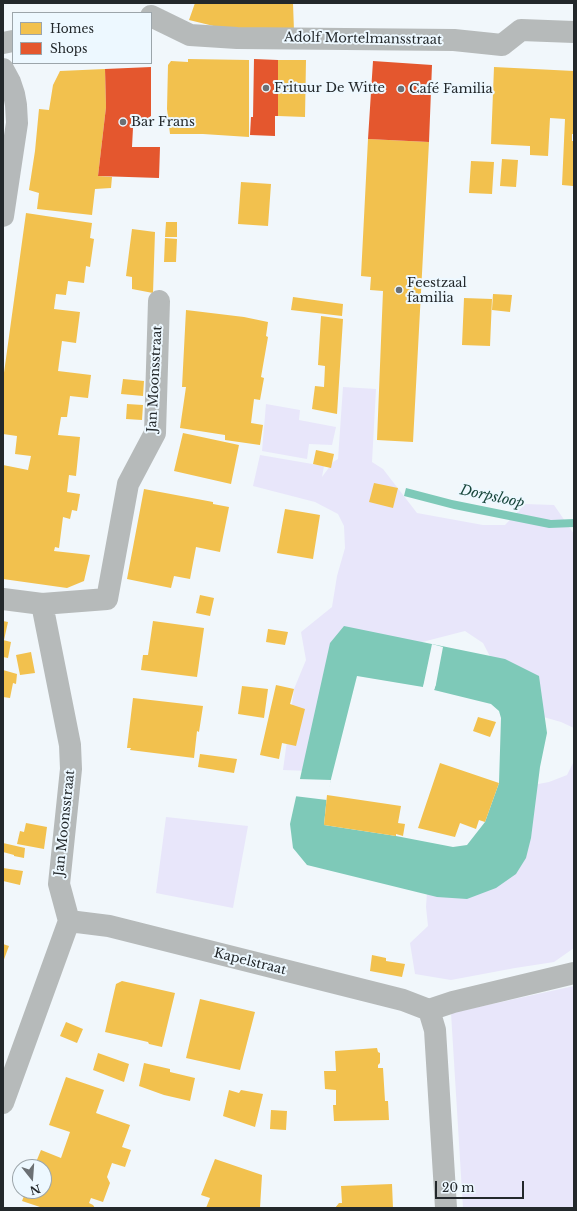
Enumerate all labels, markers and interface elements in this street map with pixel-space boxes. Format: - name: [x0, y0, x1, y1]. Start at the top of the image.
- legend: [12, 12, 152, 64]
- text: Homes: [50, 21, 94, 36]
- street label: Adolf Mortelmansstraat: [284, 30, 442, 48]
- text: Shops: [50, 41, 87, 56]
- place label: Frituur De Witte: [274, 80, 385, 96]
- place label: Café Familia: [409, 81, 493, 97]
- marker: Frituur De Witte: [261, 83, 271, 93]
- marker: Café Familia: [396, 84, 406, 94]
- place label: Bar Frans: [131, 114, 195, 130]
- marker: Bar Frans: [118, 117, 128, 127]
- place label: Feestzaal familia: [407, 275, 467, 306]
- marker: Feestzaal familia: [394, 285, 404, 295]
- street label: Jan Moonsstraat: [144, 325, 166, 433]
- water label: Dorpsloop: [458, 482, 526, 512]
- street label: Jan Moonsstraat: [52, 769, 78, 877]
- street label: Kapelstraat: [212, 945, 288, 979]
- north arrow: [12, 1159, 52, 1199]
- scale bar: [437, 1173, 526, 1199]
- text: 20 m: [442, 1180, 474, 1195]
- text: N: [28, 1181, 42, 1198]

